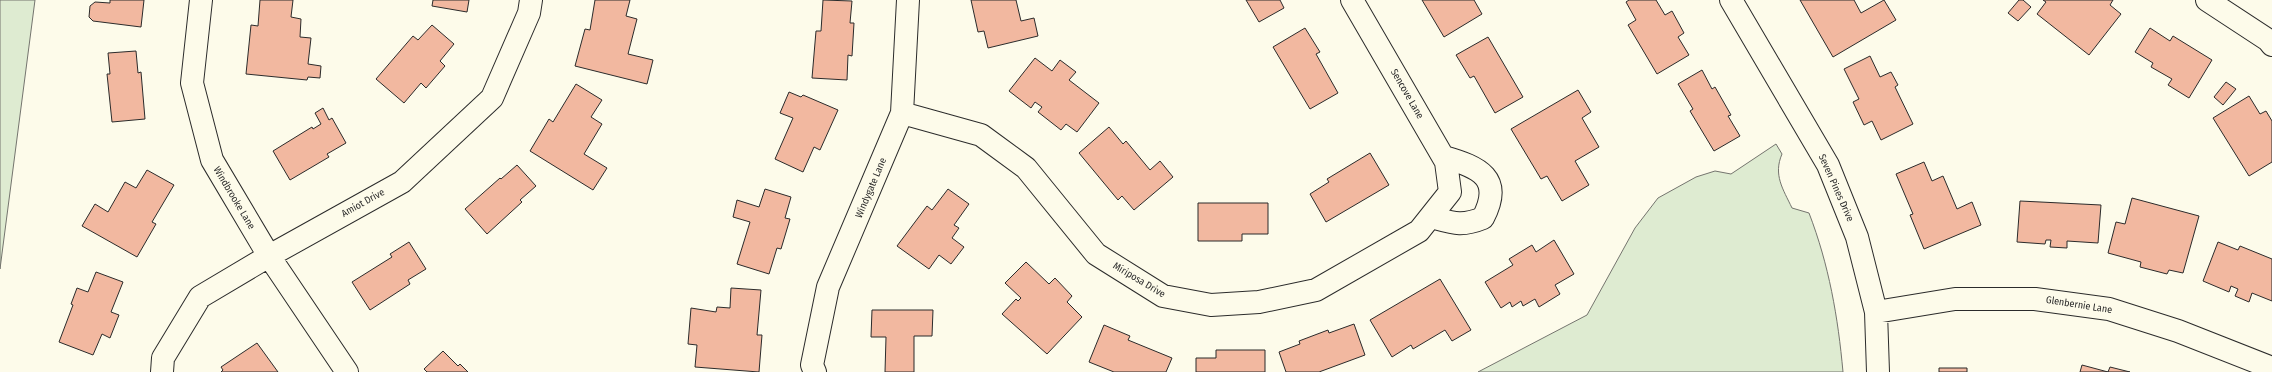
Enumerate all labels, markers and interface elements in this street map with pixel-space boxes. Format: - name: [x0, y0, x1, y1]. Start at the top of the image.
- street label: Sencove Lane: [1388, 67, 1426, 121]
- street label: Seven Pines Drive: [1816, 152, 1856, 224]
- street label: Windygate Lane: [853, 156, 889, 220]
- street label: Windbrooke Lane: [211, 164, 257, 232]
- street label: Amiot Drive: [339, 186, 387, 220]
- street label: Miriposa Drive: [1111, 260, 1167, 300]
- street label: Glenbernie Lane: [2045, 294, 2113, 316]

